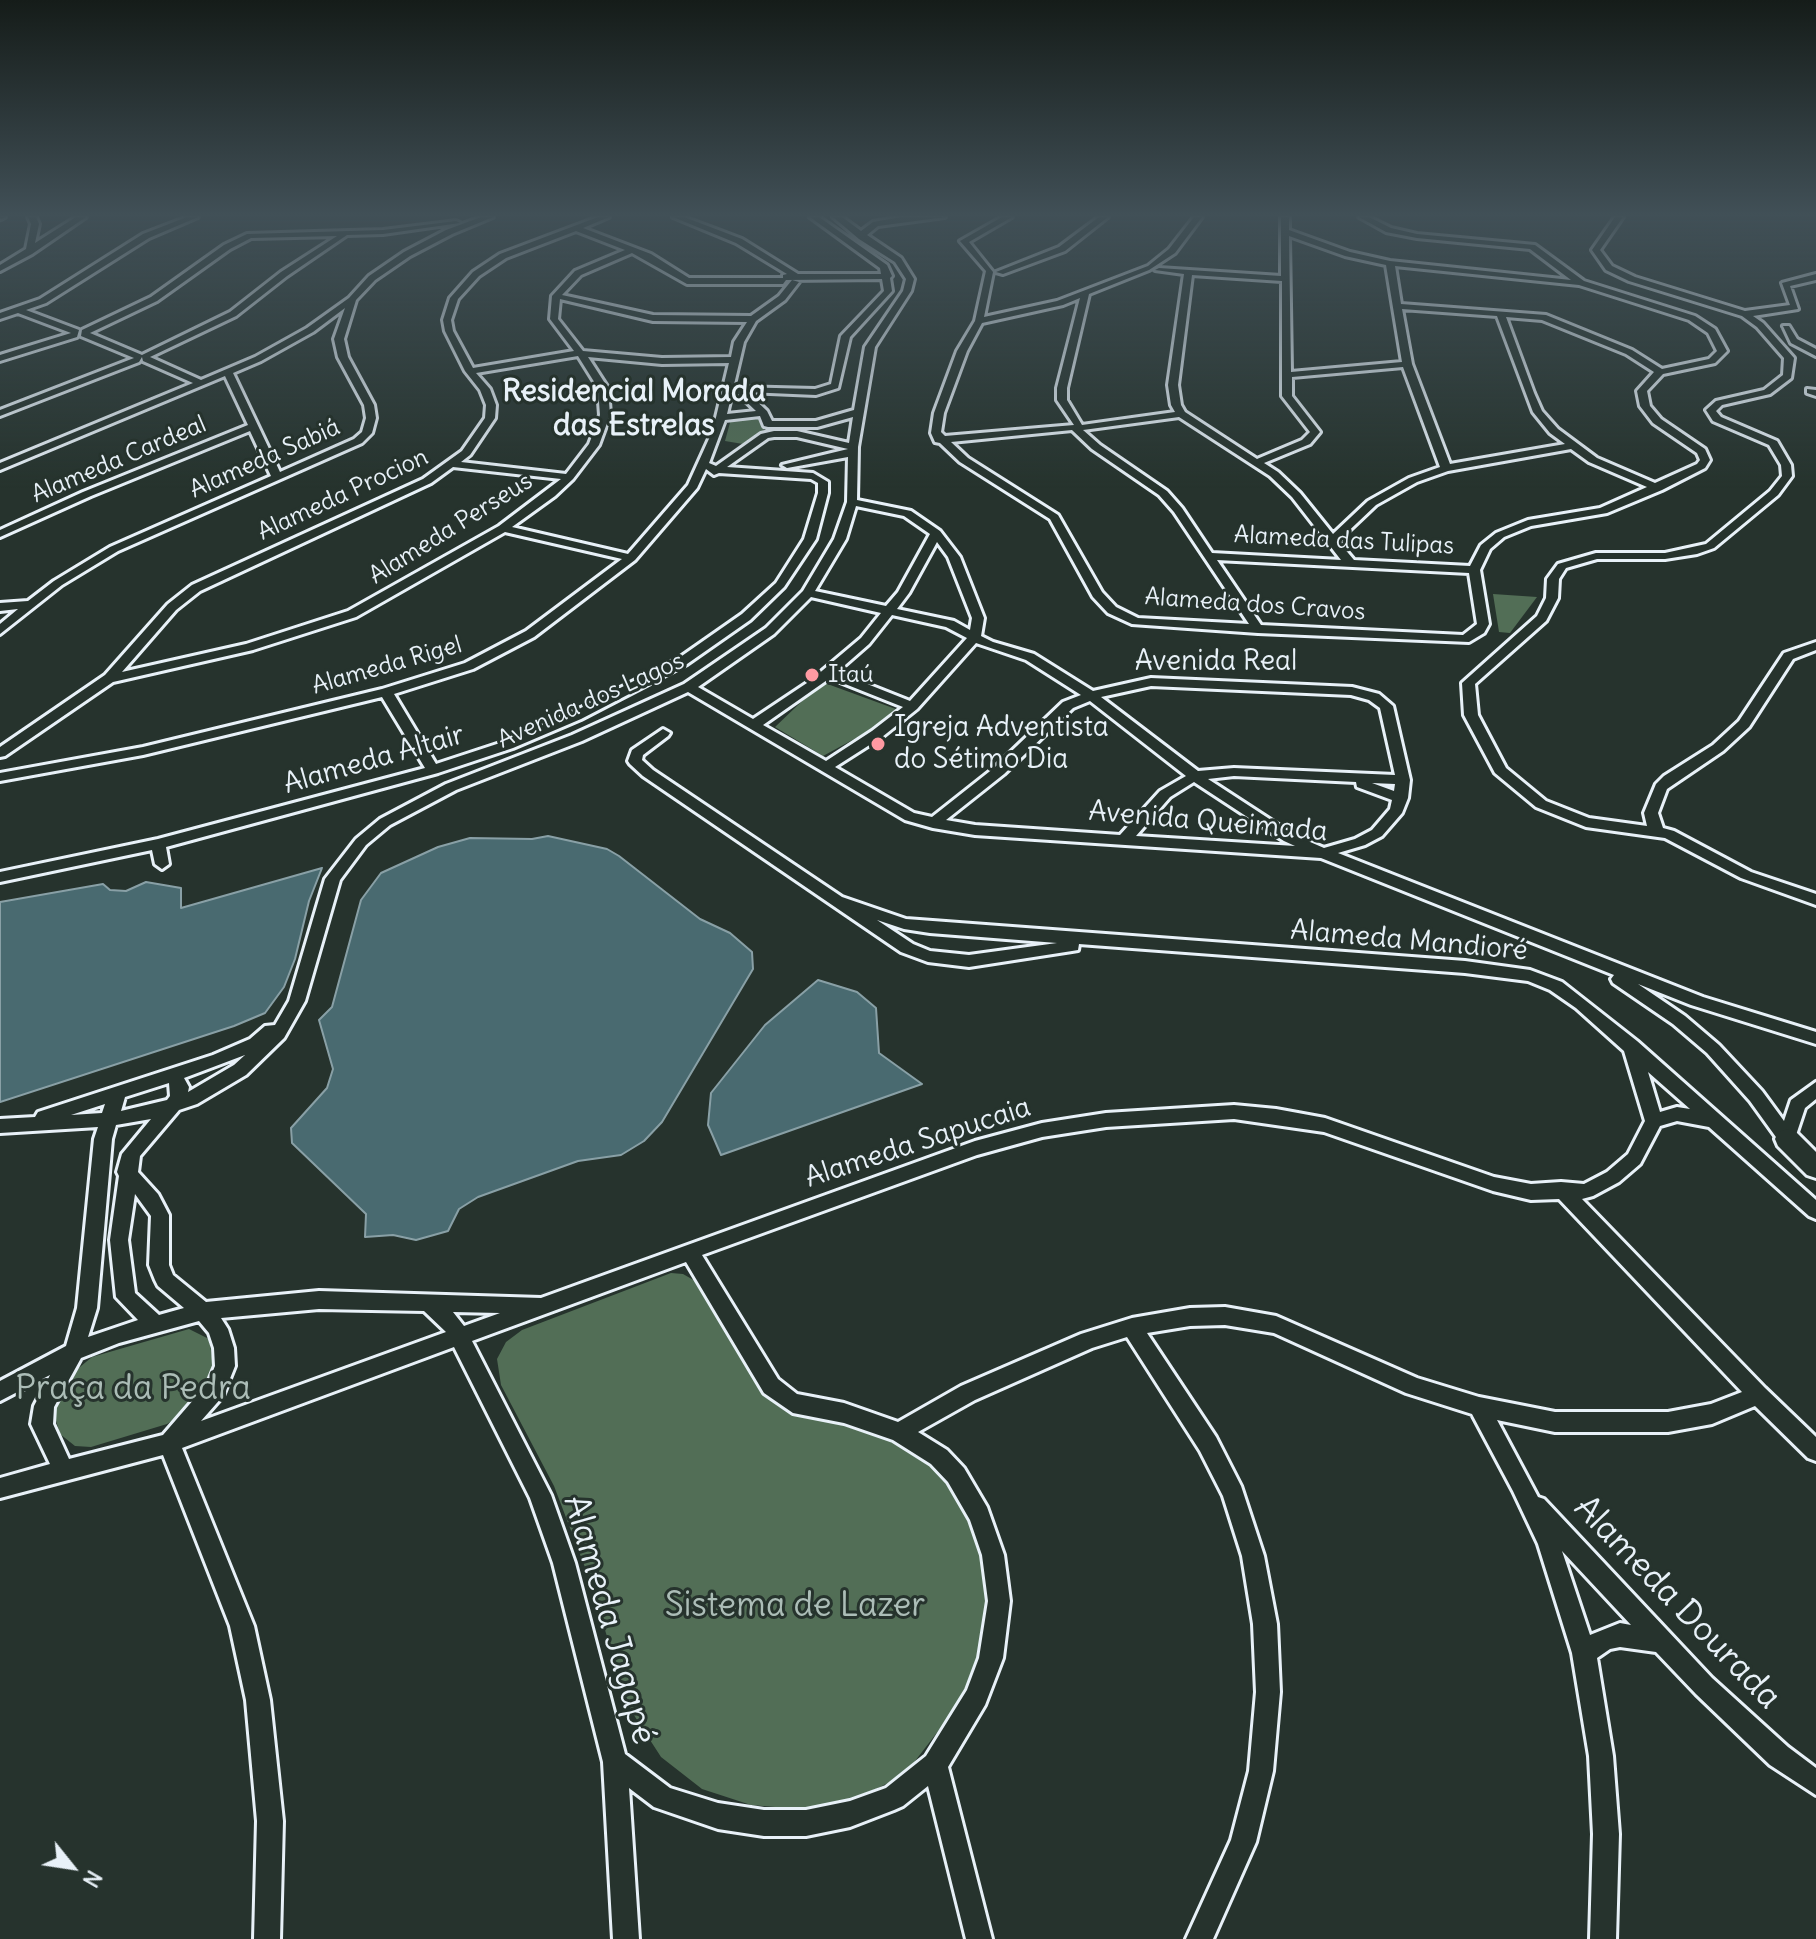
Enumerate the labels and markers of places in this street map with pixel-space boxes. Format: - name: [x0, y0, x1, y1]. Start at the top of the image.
- place label: Itaú: [828, 661, 874, 689]
- marker: Itaú: [803, 666, 821, 684]
- place label: Igreja Adventista do Sétimo Dia: [894, 711, 1109, 777]
- marker: Igreja Adventista do Sétimo Dia: [869, 735, 887, 753]

